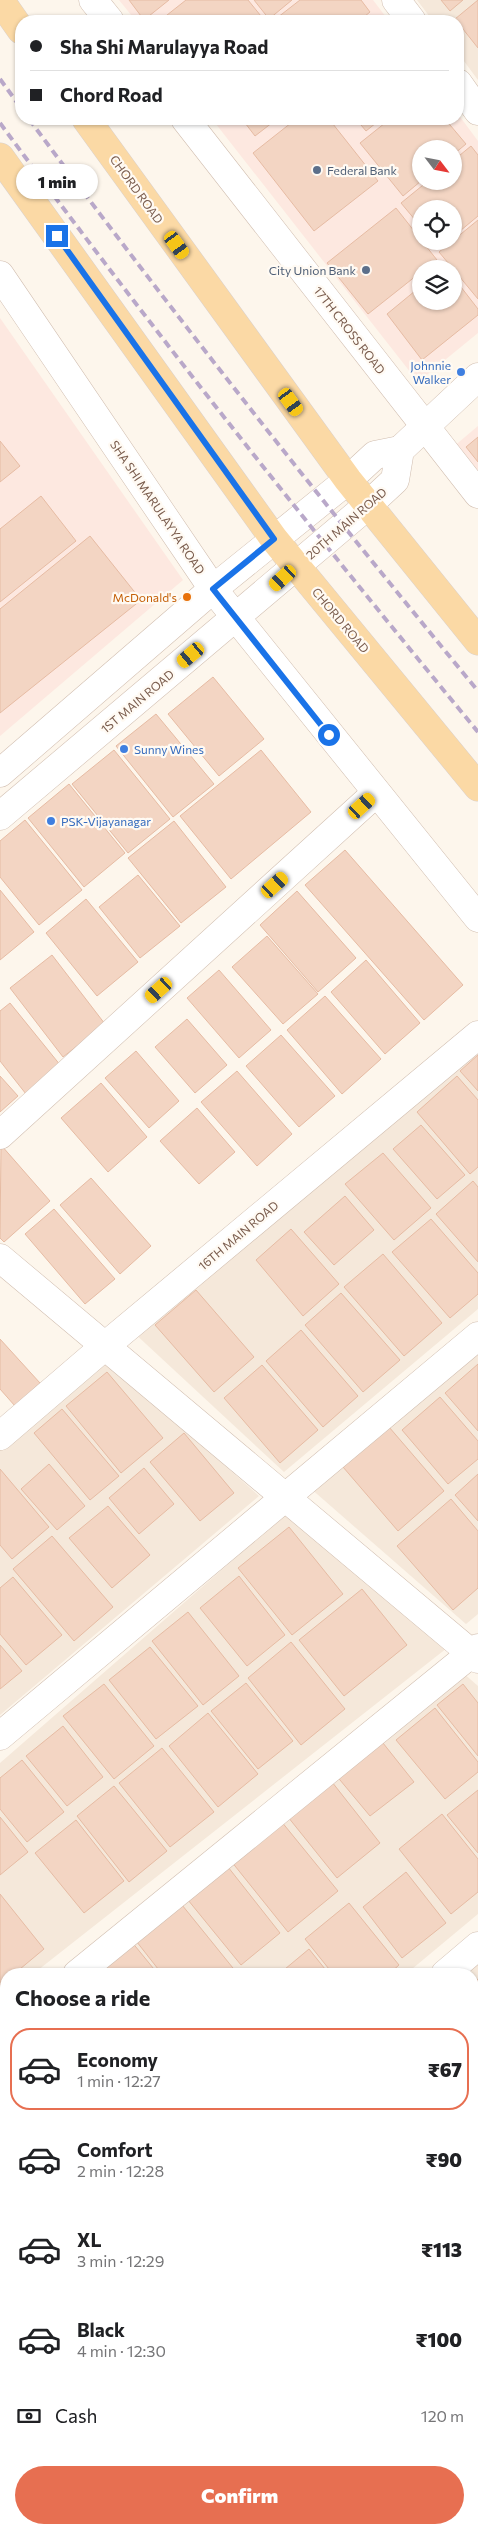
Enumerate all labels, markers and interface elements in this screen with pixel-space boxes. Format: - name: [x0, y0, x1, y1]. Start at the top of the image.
- text: Sha Shi Marulayya Road: [60, 35, 268, 58]
- text: Chord Road: [60, 83, 163, 106]
- north arrow: [412, 140, 462, 190]
- map controls: [412, 140, 462, 310]
- street label: CHORD ROAD: [108, 152, 166, 226]
- place label: Federal Bank: [327, 163, 397, 177]
- callout: 1 min: [16, 164, 98, 198]
- marker: Federal Bank: [311, 164, 323, 176]
- text: 1 min: [38, 172, 76, 191]
- button: locate: [412, 200, 462, 250]
- route end: [46, 225, 68, 247]
- car: [162, 228, 191, 262]
- button: layers: [412, 260, 462, 310]
- place label: City Union Bank: [269, 263, 356, 277]
- marker: City Union Bank: [360, 264, 372, 276]
- street label: 17TH CROSS ROAD: [312, 283, 389, 377]
- place label: Johnnie Walker: [410, 358, 451, 386]
- marker: Johnnie Walker: [455, 366, 467, 378]
- car: [276, 385, 305, 419]
- street label: SHA SHI MARULAYYA ROAD: [108, 437, 208, 577]
- street label: 20TH MAIN ROAD: [303, 484, 389, 562]
- car: [266, 562, 299, 594]
- street label: CHORD ROAD: [310, 585, 372, 655]
- place label: McDonald's: [113, 590, 177, 604]
- marker: McDonald's: [181, 591, 193, 603]
- car: [174, 640, 207, 670]
- street label: 1ST MAIN ROAD: [98, 666, 176, 736]
- route start: [318, 724, 340, 746]
- place label: Sunny Wines: [134, 742, 204, 756]
- marker: Sunny Wines: [118, 743, 130, 755]
- car: [345, 790, 378, 822]
- place label: PSK-Vijayanagar: [61, 814, 151, 828]
- marker: PSK-Vijayanagar: [45, 815, 57, 827]
- car: [258, 869, 291, 901]
- car: [142, 974, 175, 1006]
- street label: 16TH MAIN ROAD: [195, 1197, 281, 1272]
- text: Choose a ride: [15, 1984, 150, 2011]
- icon: car: [17, 2047, 62, 2092]
- text: Economy: [77, 2048, 158, 2071]
- text: ₹67: [428, 2058, 462, 2081]
- text: 1 min · 12:27: [77, 2071, 161, 2090]
- icon: car: [17, 2137, 62, 2182]
- text: Comfort: [77, 2138, 153, 2161]
- text: ₹90: [425, 2148, 462, 2171]
- text: 2 min · 12:28: [77, 2161, 164, 2180]
- icon: car: [17, 2227, 62, 2272]
- text: XL: [77, 2228, 102, 2251]
- text: ₹113: [421, 2238, 462, 2261]
- text: 3 min · 12:29: [77, 2251, 164, 2270]
- icon: car: [17, 2317, 62, 2362]
- text: Black: [77, 2318, 125, 2341]
- text: ₹100: [416, 2328, 462, 2351]
- text: 4 min · 12:30: [77, 2341, 166, 2360]
- icon: cash: [15, 2402, 43, 2430]
- text: Cash: [55, 2404, 97, 2427]
- text: 120 m: [421, 2406, 464, 2425]
- button: Confirm: [15, 2466, 464, 2524]

